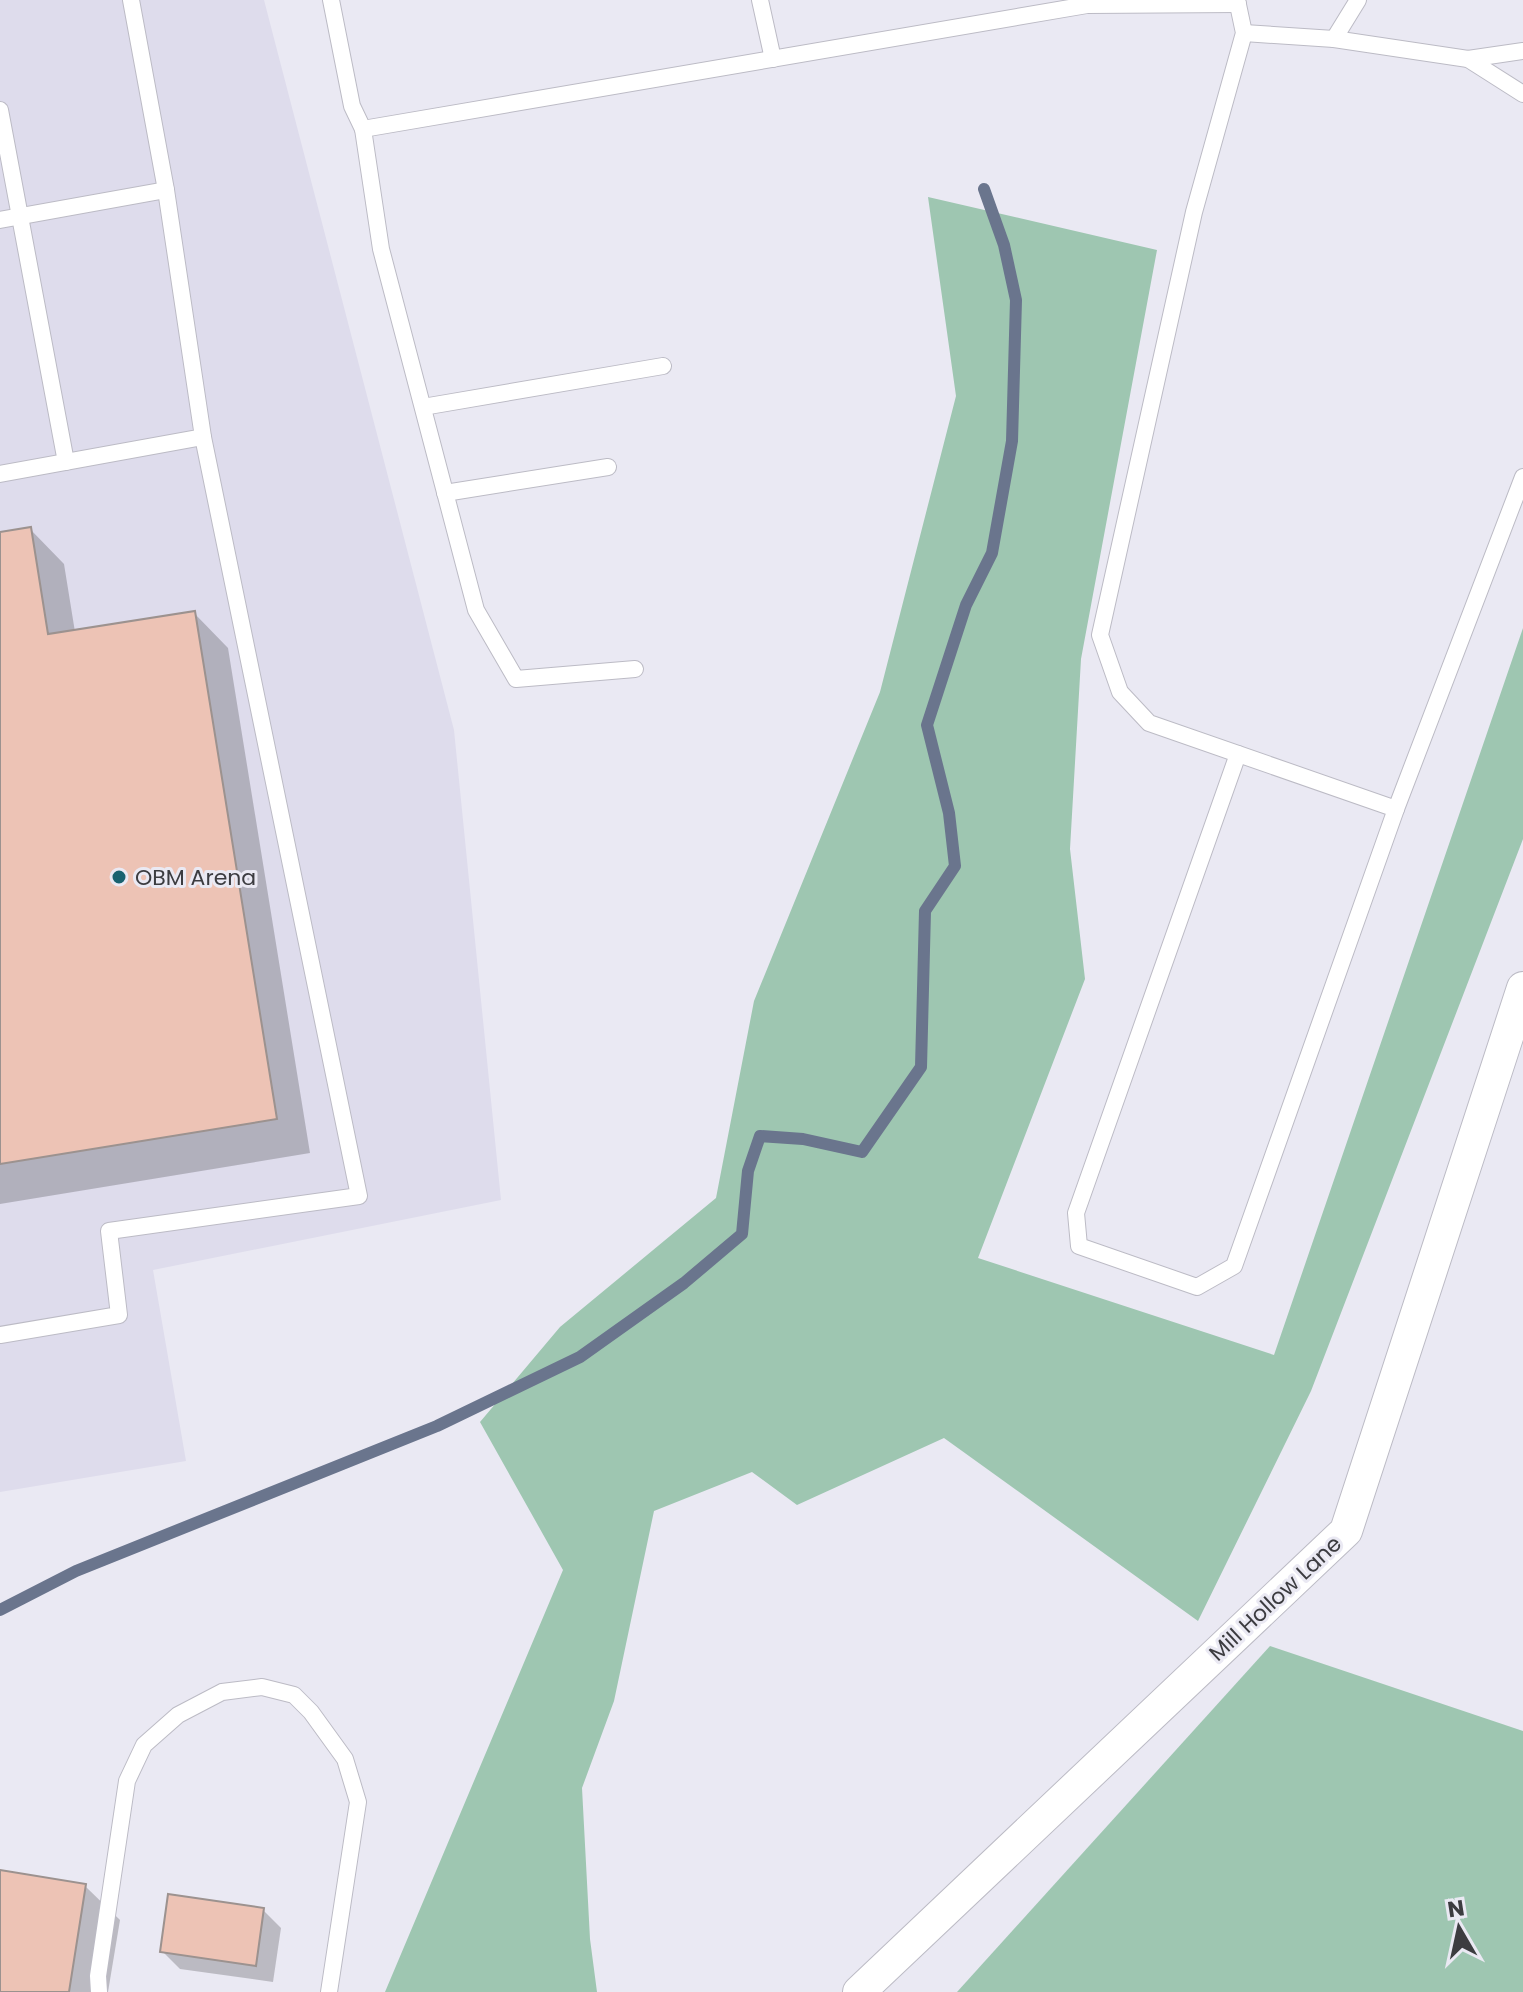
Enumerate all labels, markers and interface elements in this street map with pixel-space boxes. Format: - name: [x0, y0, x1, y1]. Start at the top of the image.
- place label: OBM Arena: [135, 862, 256, 893]
- marker: OBM Arena: [110, 868, 128, 886]
- street label: Mill Hollow Lane: [1202, 1529, 1349, 1668]
- north arrow: [1419, 1888, 1499, 1968]
- text: N: [1445, 1892, 1467, 1925]

